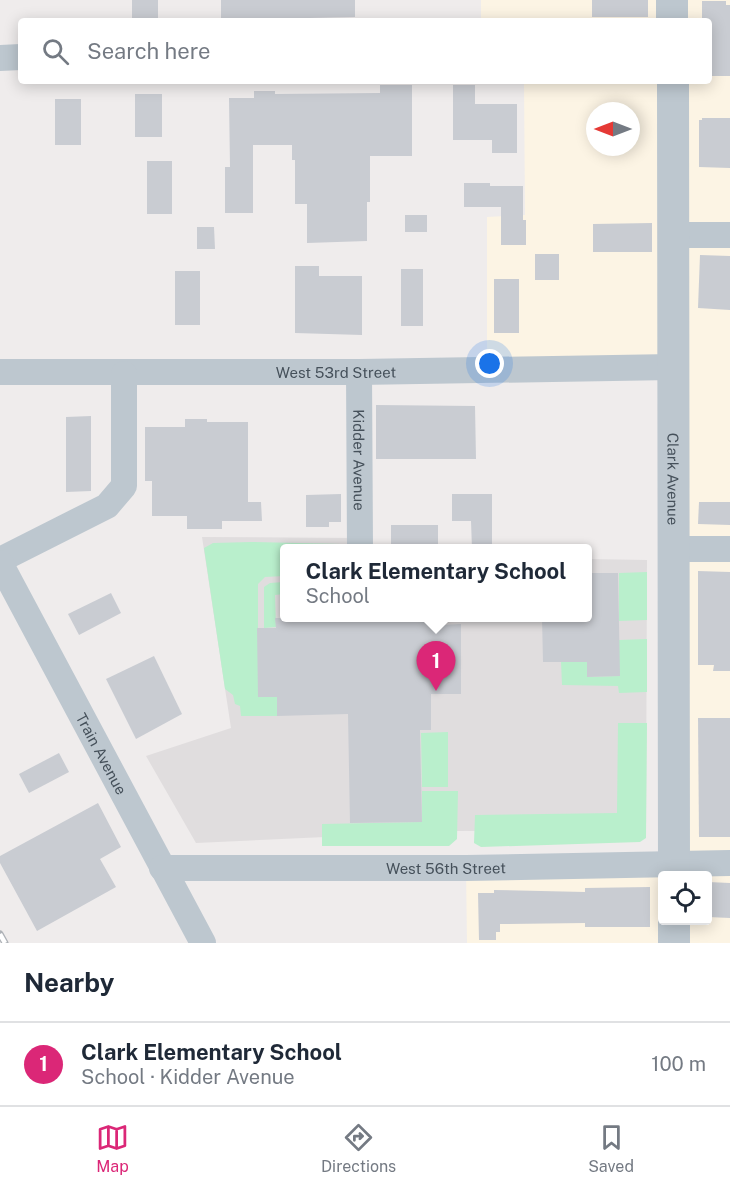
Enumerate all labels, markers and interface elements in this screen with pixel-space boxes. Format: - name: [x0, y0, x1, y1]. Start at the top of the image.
- search box: [18, 18, 712, 84]
- icon: search: [39, 35, 72, 68]
- text: Search here: [87, 38, 211, 64]
- north arrow: [586, 102, 640, 156]
- your location: [475, 349, 504, 378]
- street label: West 53rd Street: [276, 363, 396, 381]
- street label: Kidder Avenue: [351, 409, 368, 511]
- street label: Clark Avenue: [665, 433, 682, 525]
- popup: [280, 544, 592, 622]
- text: Clark Elementary School: [305, 558, 567, 584]
- text: School: [305, 584, 370, 608]
- pin: 1: [416, 642, 456, 691]
- street label: Train Avenue: [73, 710, 130, 797]
- street label: West 56th Street: [386, 859, 506, 877]
- map controls: [658, 871, 712, 925]
- button: locate: [658, 871, 712, 925]
- text: Nearby: [24, 967, 114, 998]
- text: Clark Elementary School: [81, 1039, 342, 1065]
- text: 1: [39, 1052, 48, 1076]
- text: 100 m: [651, 1052, 706, 1076]
- text: School · Kidder Avenue: [81, 1065, 295, 1089]
- tab: Map: [96, 1121, 129, 1176]
- tab: Directions: [321, 1121, 396, 1176]
- tab: Saved: [588, 1121, 634, 1176]

